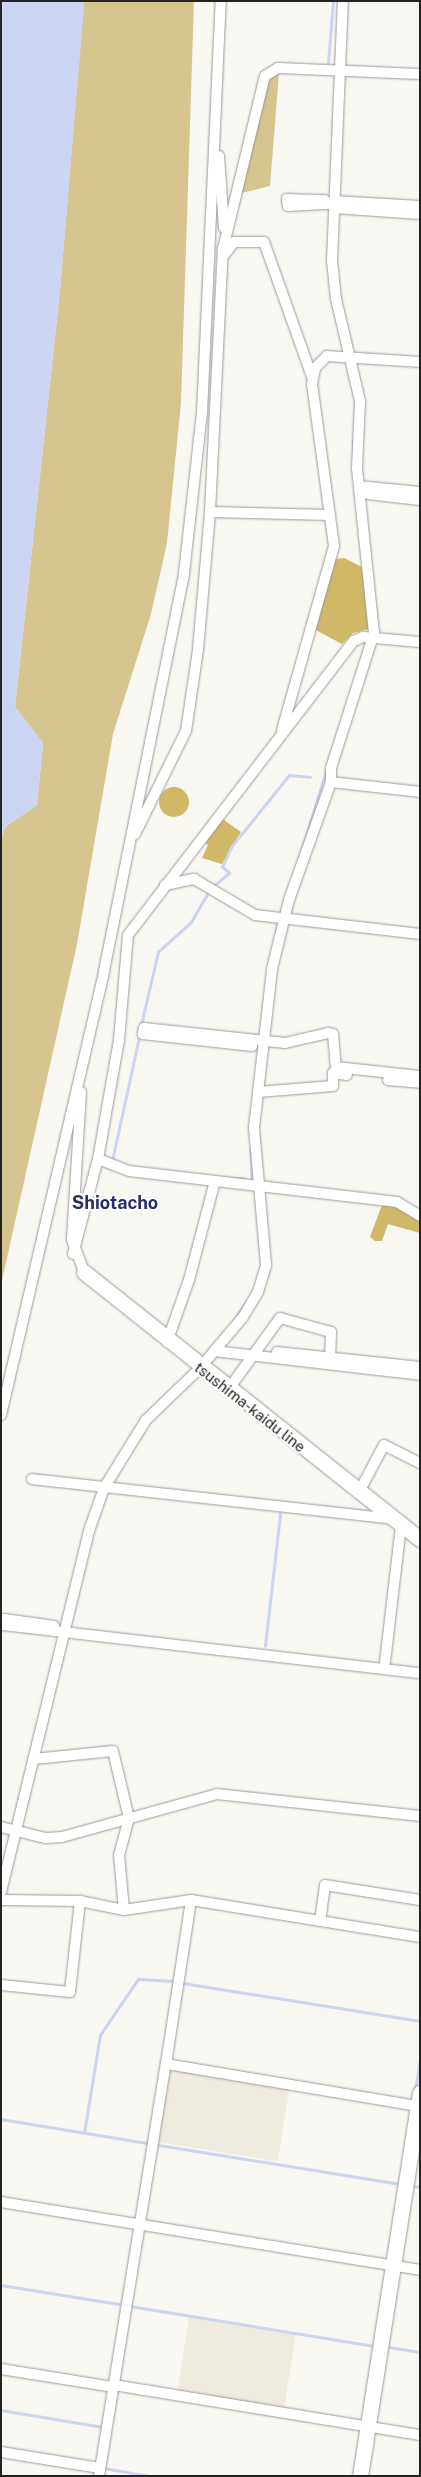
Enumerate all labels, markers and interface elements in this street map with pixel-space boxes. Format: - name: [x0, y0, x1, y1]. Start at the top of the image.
- district label: Shiotacho: [72, 1192, 158, 1214]
- street label: tsushima-kaidu line: [191, 1358, 309, 1456]

